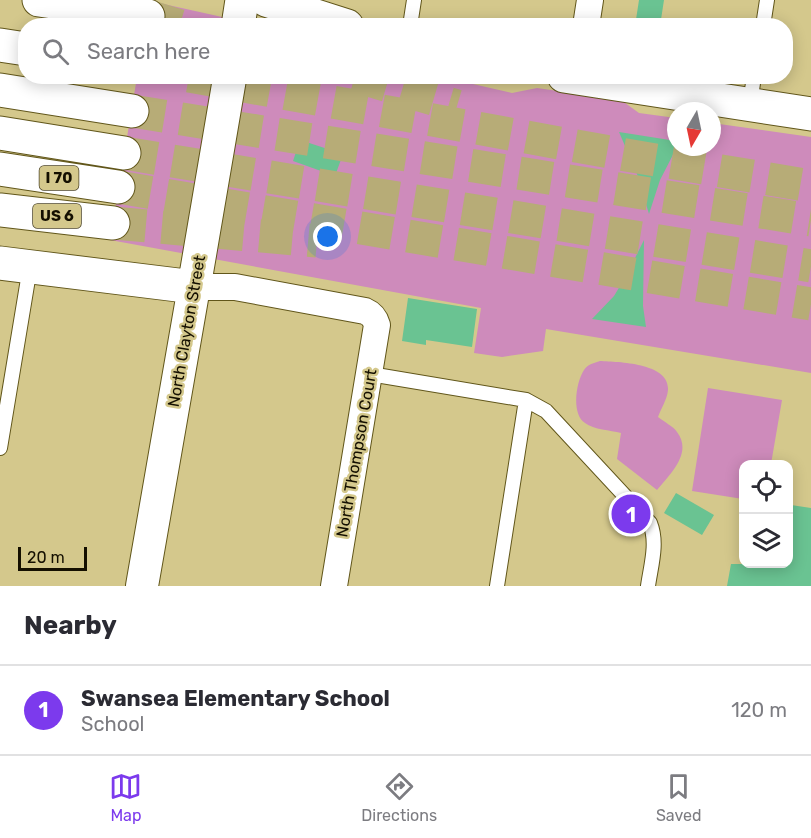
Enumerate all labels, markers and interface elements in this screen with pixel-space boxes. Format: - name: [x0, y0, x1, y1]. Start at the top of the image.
- search box: [18, 18, 793, 84]
- icon: search: [39, 35, 72, 68]
- text: Search here: [87, 38, 210, 65]
- north arrow: [667, 102, 721, 156]
- road number: I 70: [40, 166, 78, 190]
- road number: US 6: [33, 204, 81, 228]
- your location: [313, 222, 342, 251]
- street label: North Clayton Street: [164, 254, 209, 408]
- street label: North Thompson Court: [332, 368, 381, 539]
- map controls: [739, 460, 793, 568]
- button: locate: [739, 460, 793, 514]
- pin: 1: [612, 492, 650, 536]
- button: layers: [739, 514, 793, 568]
- scale bar: [18, 544, 87, 572]
- text: 20 m: [27, 548, 65, 567]
- text: Nearby: [24, 610, 117, 641]
- text: Swansea Elementary School: [81, 685, 390, 712]
- text: 1: [39, 698, 48, 722]
- text: 120 m: [731, 698, 787, 722]
- text: School: [81, 712, 144, 736]
- tab: Map: [109, 770, 142, 825]
- tab: Directions: [361, 770, 437, 825]
- tab: Saved: [656, 770, 702, 825]

